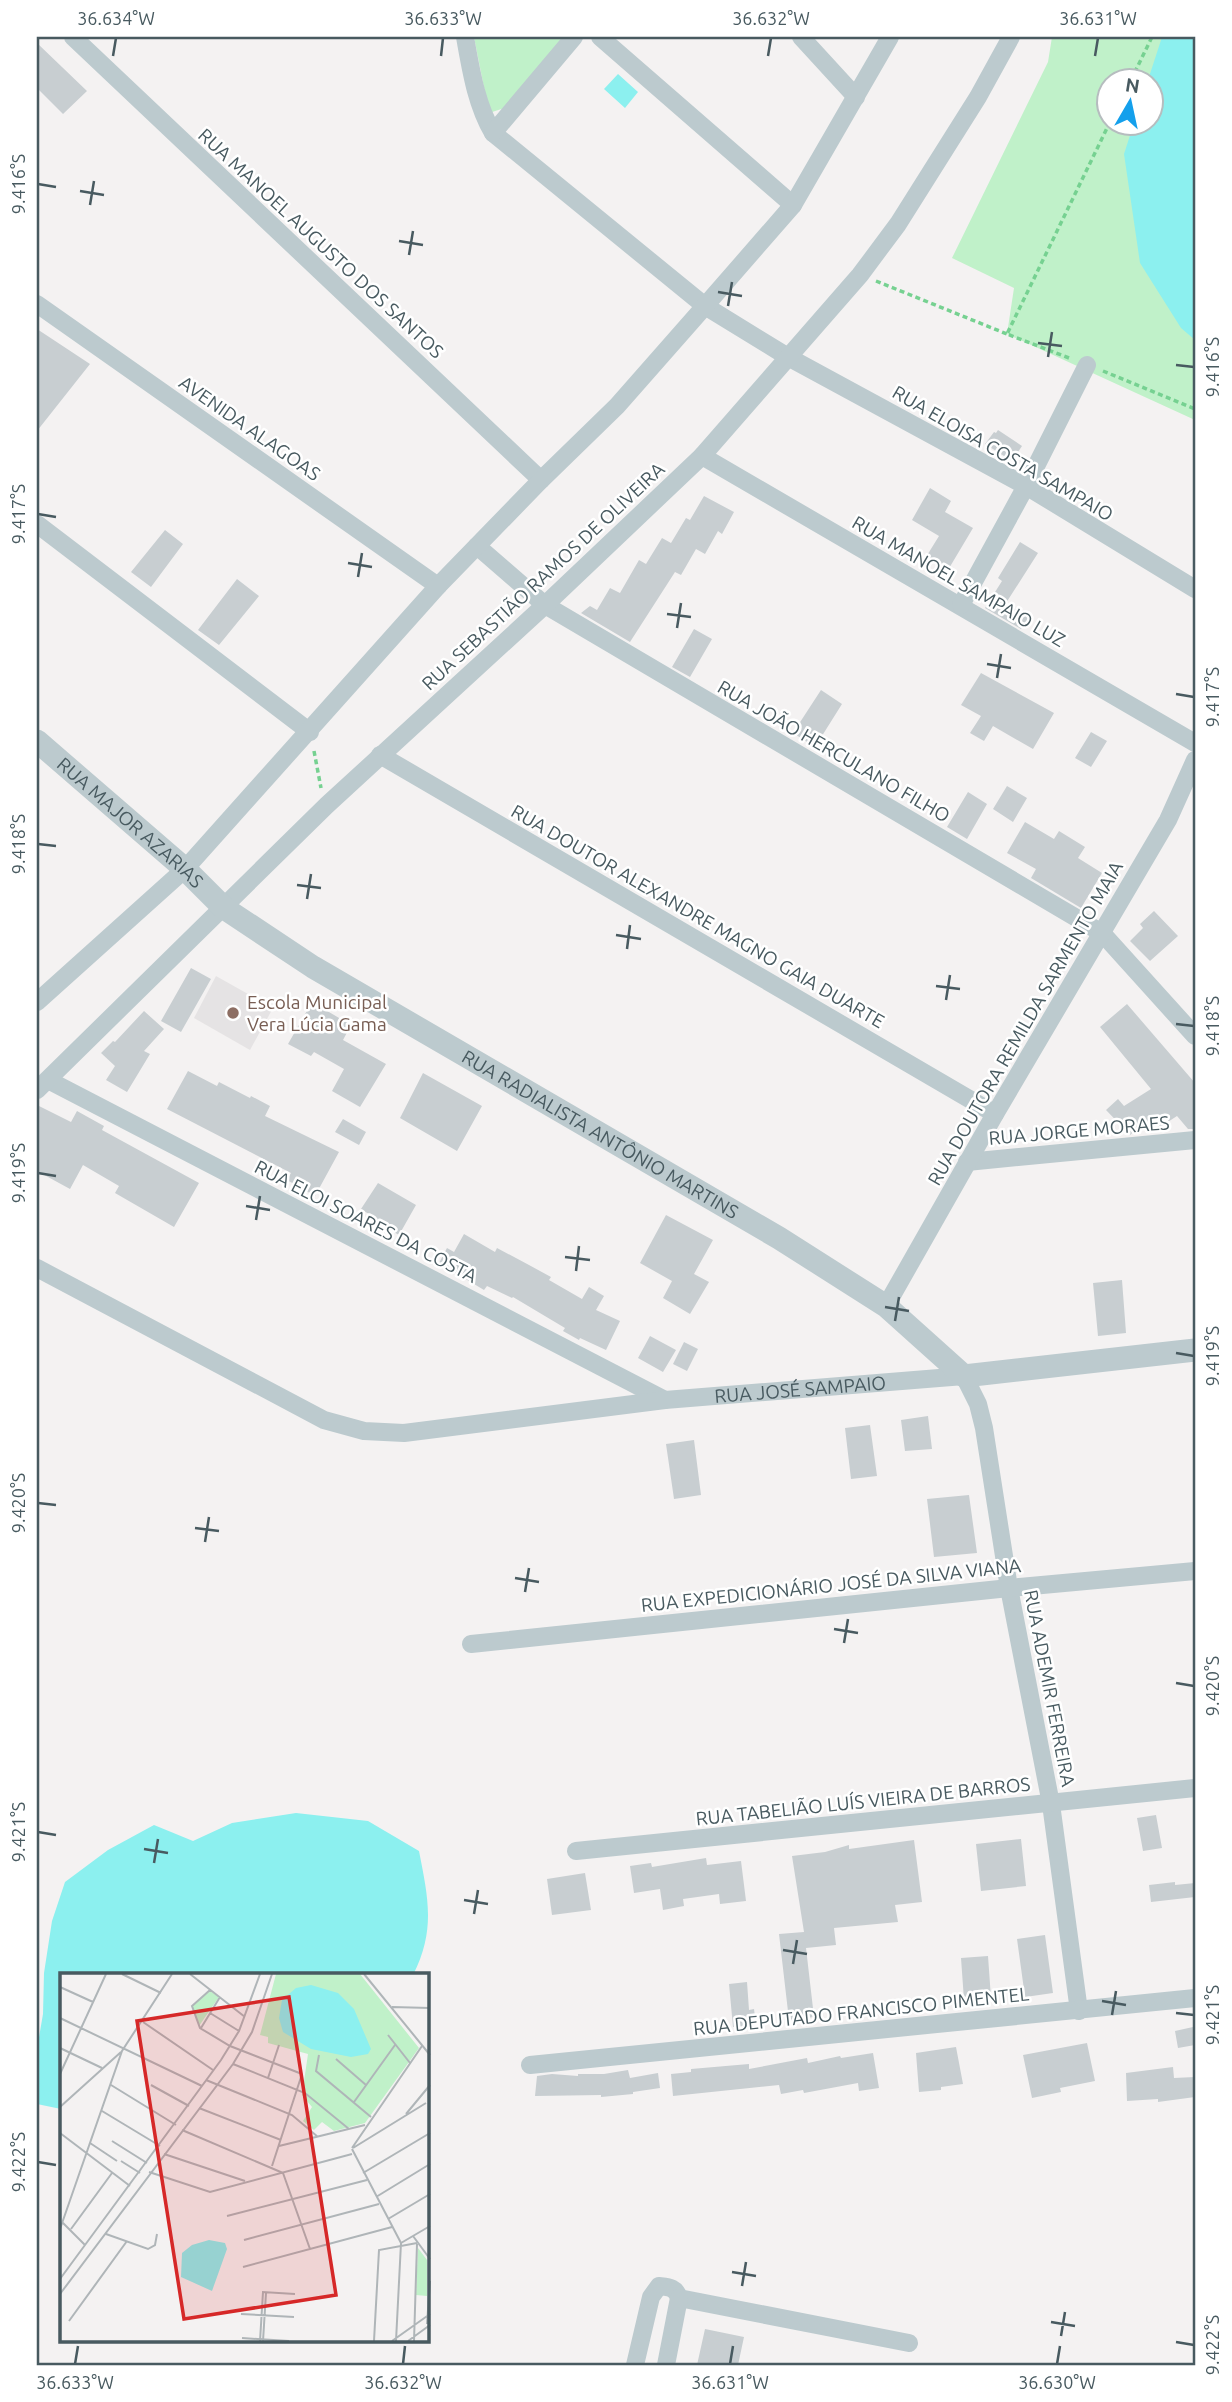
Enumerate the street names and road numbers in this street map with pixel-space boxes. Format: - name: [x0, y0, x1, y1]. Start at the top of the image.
- street label: RUA MANOEL AUGUSTO DOS SANTOS: [194, 124, 448, 362]
- street label: AVENIDA ALAGOAS: [175, 371, 325, 485]
- street label: RUA ELOISA COSTA SAMPAIO: [889, 381, 1117, 525]
- street label: RUA SEBASTIÃO RAMOS DE OLIVEIRA: [417, 457, 669, 694]
- street label: RUA MANOEL SAMPAIO LUZ: [849, 511, 1070, 651]
- street label: RUA JOÃO HERCULANO FILHO: [714, 675, 954, 827]
- street label: RUA MAJOR AZARIAS: [53, 753, 208, 892]
- street label: RUA DOUTOR ALEXANDRE MAGNO GAIA DUARTE: [508, 800, 888, 1032]
- street label: RUA DOUTORA REMILDA SARMENTO MAIA: [923, 857, 1127, 1189]
- street label: RUA RADIALISTA ANTÔNIO MARTINS: [458, 1045, 742, 1223]
- street label: RUA JORGE MORAES: [988, 1111, 1170, 1149]
- street label: RUA ELOI SOARES DA COSTA: [251, 1155, 481, 1287]
- street label: RUA JOSÉ SAMPAIO: [714, 1371, 887, 1407]
- street label: RUA EXPEDICIONÁRIO JOSÉ DA SILVA VIANA: [640, 1554, 1023, 1616]
- street label: RUA ADEMIR FERREIRA: [1020, 1588, 1080, 1789]
- street label: RUA TABELIÃO LUÍS VIEIRA DE BARROS: [695, 1772, 1031, 1830]
- street label: RUA DEPUTADO FRANCISCO PIMENTEL: [692, 1982, 1030, 2040]

